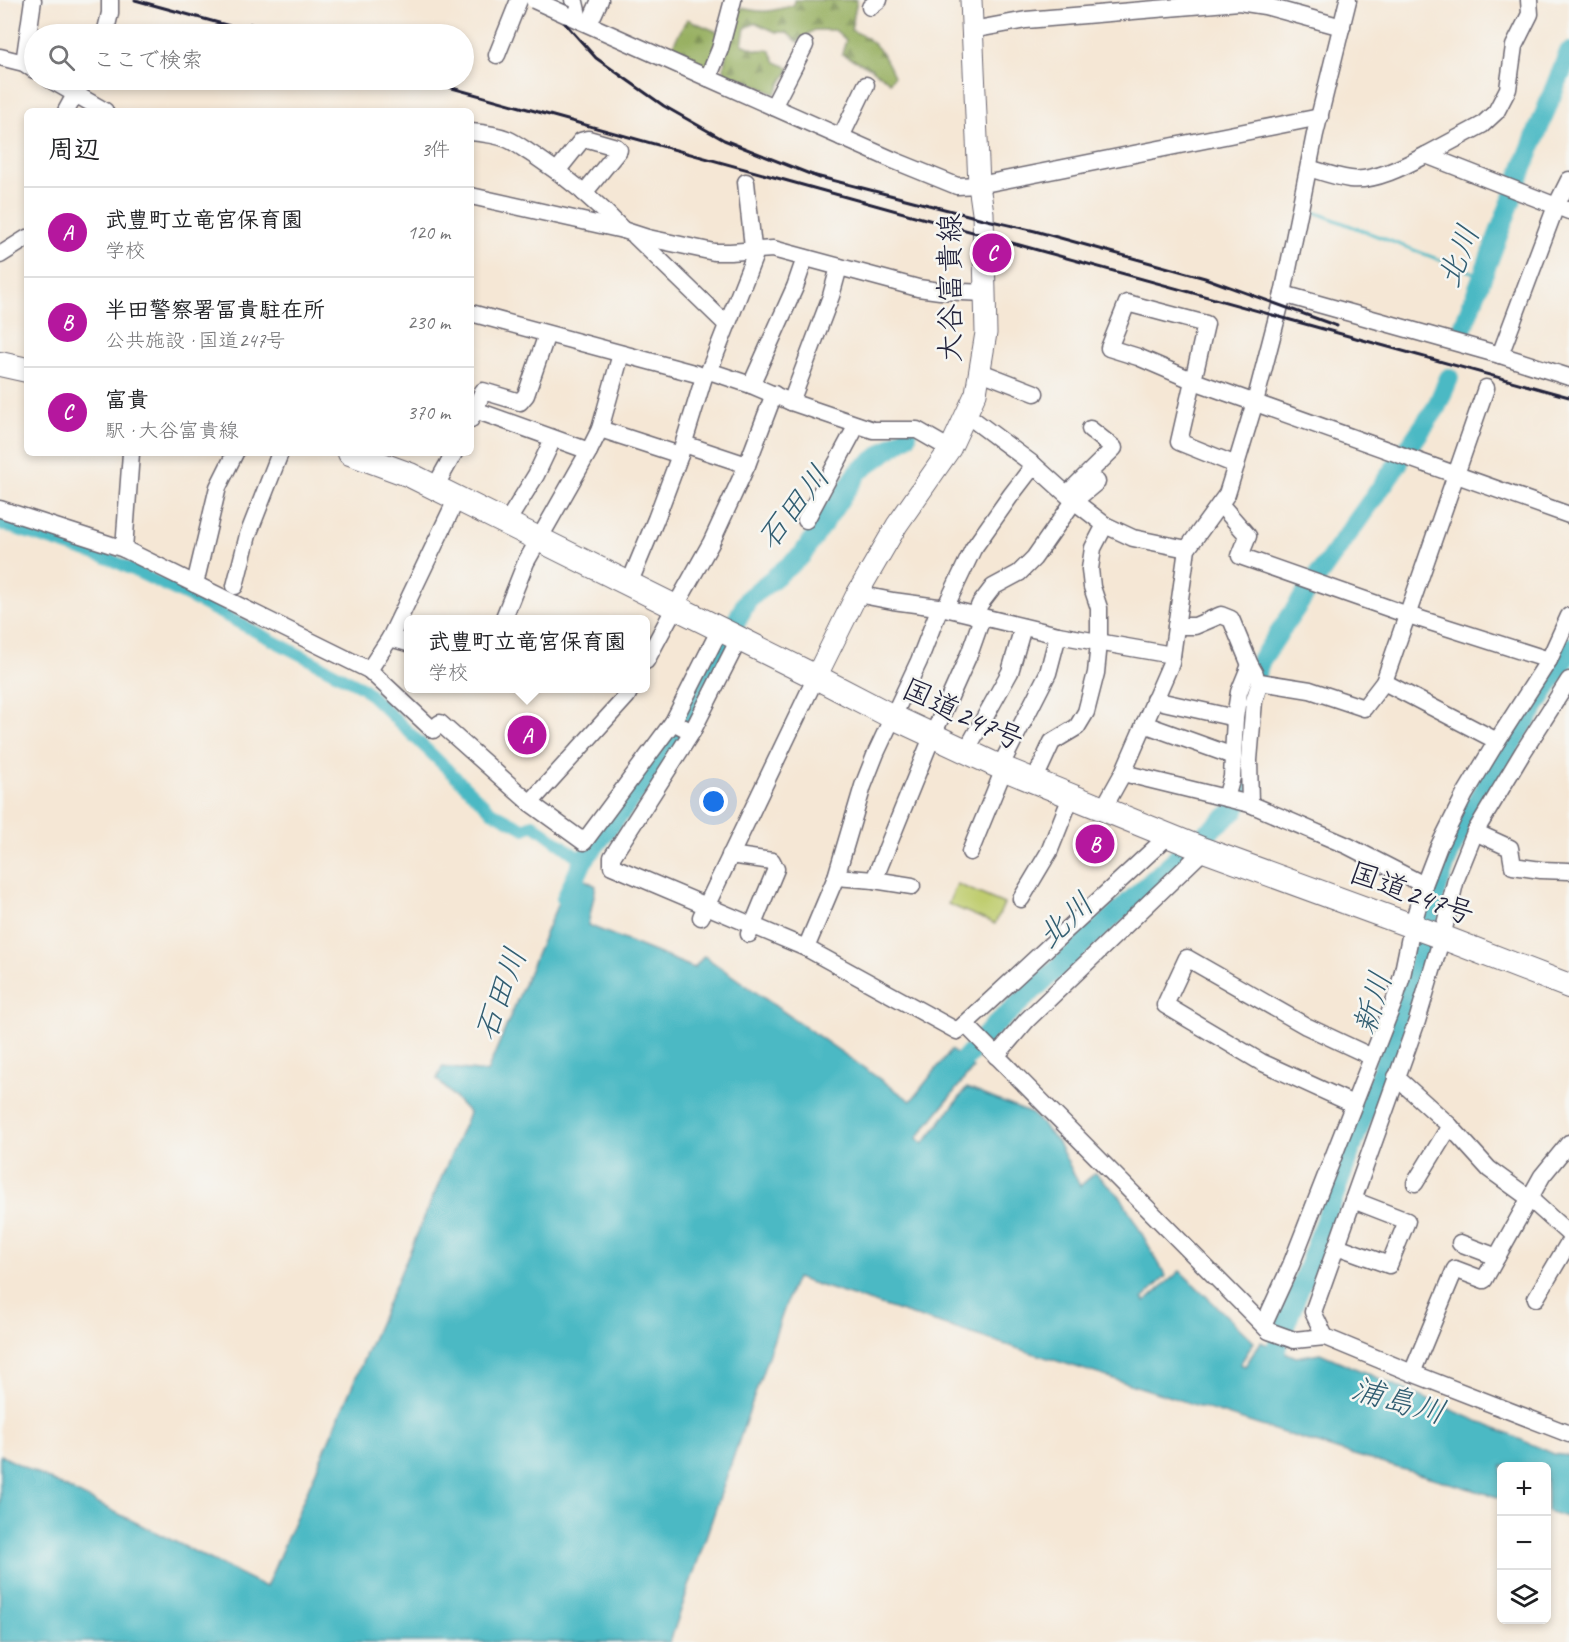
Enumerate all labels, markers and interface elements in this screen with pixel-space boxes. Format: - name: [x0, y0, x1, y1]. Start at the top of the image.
- search box: [24, 24, 474, 90]
- icon: search: [45, 41, 78, 74]
- text: ここで検索: [93, 46, 203, 74]
- text: 周辺: [48, 133, 100, 166]
- text: 3件: [421, 137, 450, 162]
- text: 武豊町立竜宮保育園: [105, 206, 303, 234]
- street label: 大谷富貴線: [931, 213, 969, 363]
- water label: 北川: [1428, 219, 1489, 293]
- text: A: [62, 220, 73, 245]
- text: 120 m: [407, 220, 450, 245]
- pin: C: [972, 230, 1012, 276]
- text: 学校: [105, 238, 145, 263]
- text: 半田警察署冨貴駐在所: [105, 296, 325, 324]
- text: B: [62, 310, 73, 335]
- text: 230 m: [407, 310, 450, 335]
- text: 公共施設 · 国道247号: [105, 328, 285, 353]
- text: 富貴: [105, 386, 149, 414]
- text: C: [63, 400, 72, 425]
- text: 370 m: [407, 400, 450, 425]
- text: 駅 · 大谷富貴線: [105, 418, 238, 443]
- water label: 石田川: [748, 457, 839, 558]
- popup: [404, 615, 650, 693]
- text: 武豊町立竜宮保育園: [428, 628, 626, 656]
- text: 学校: [428, 660, 468, 685]
- street label: 国道247号: [896, 669, 1030, 759]
- pin: A: [508, 712, 546, 758]
- your location: [699, 787, 728, 816]
- pin: B: [1076, 822, 1114, 866]
- street label: 国道247号: [1344, 853, 1480, 933]
- water label: 北川: [1028, 884, 1103, 957]
- water label: 石田川: [465, 942, 536, 1046]
- water label: 新川: [1344, 967, 1401, 1040]
- water label: 浦島川: [1347, 1368, 1451, 1433]
- map controls: [1497, 1462, 1551, 1624]
- button: +: [1497, 1462, 1551, 1516]
- button: −: [1497, 1516, 1551, 1570]
- button: layers: [1497, 1570, 1551, 1624]

